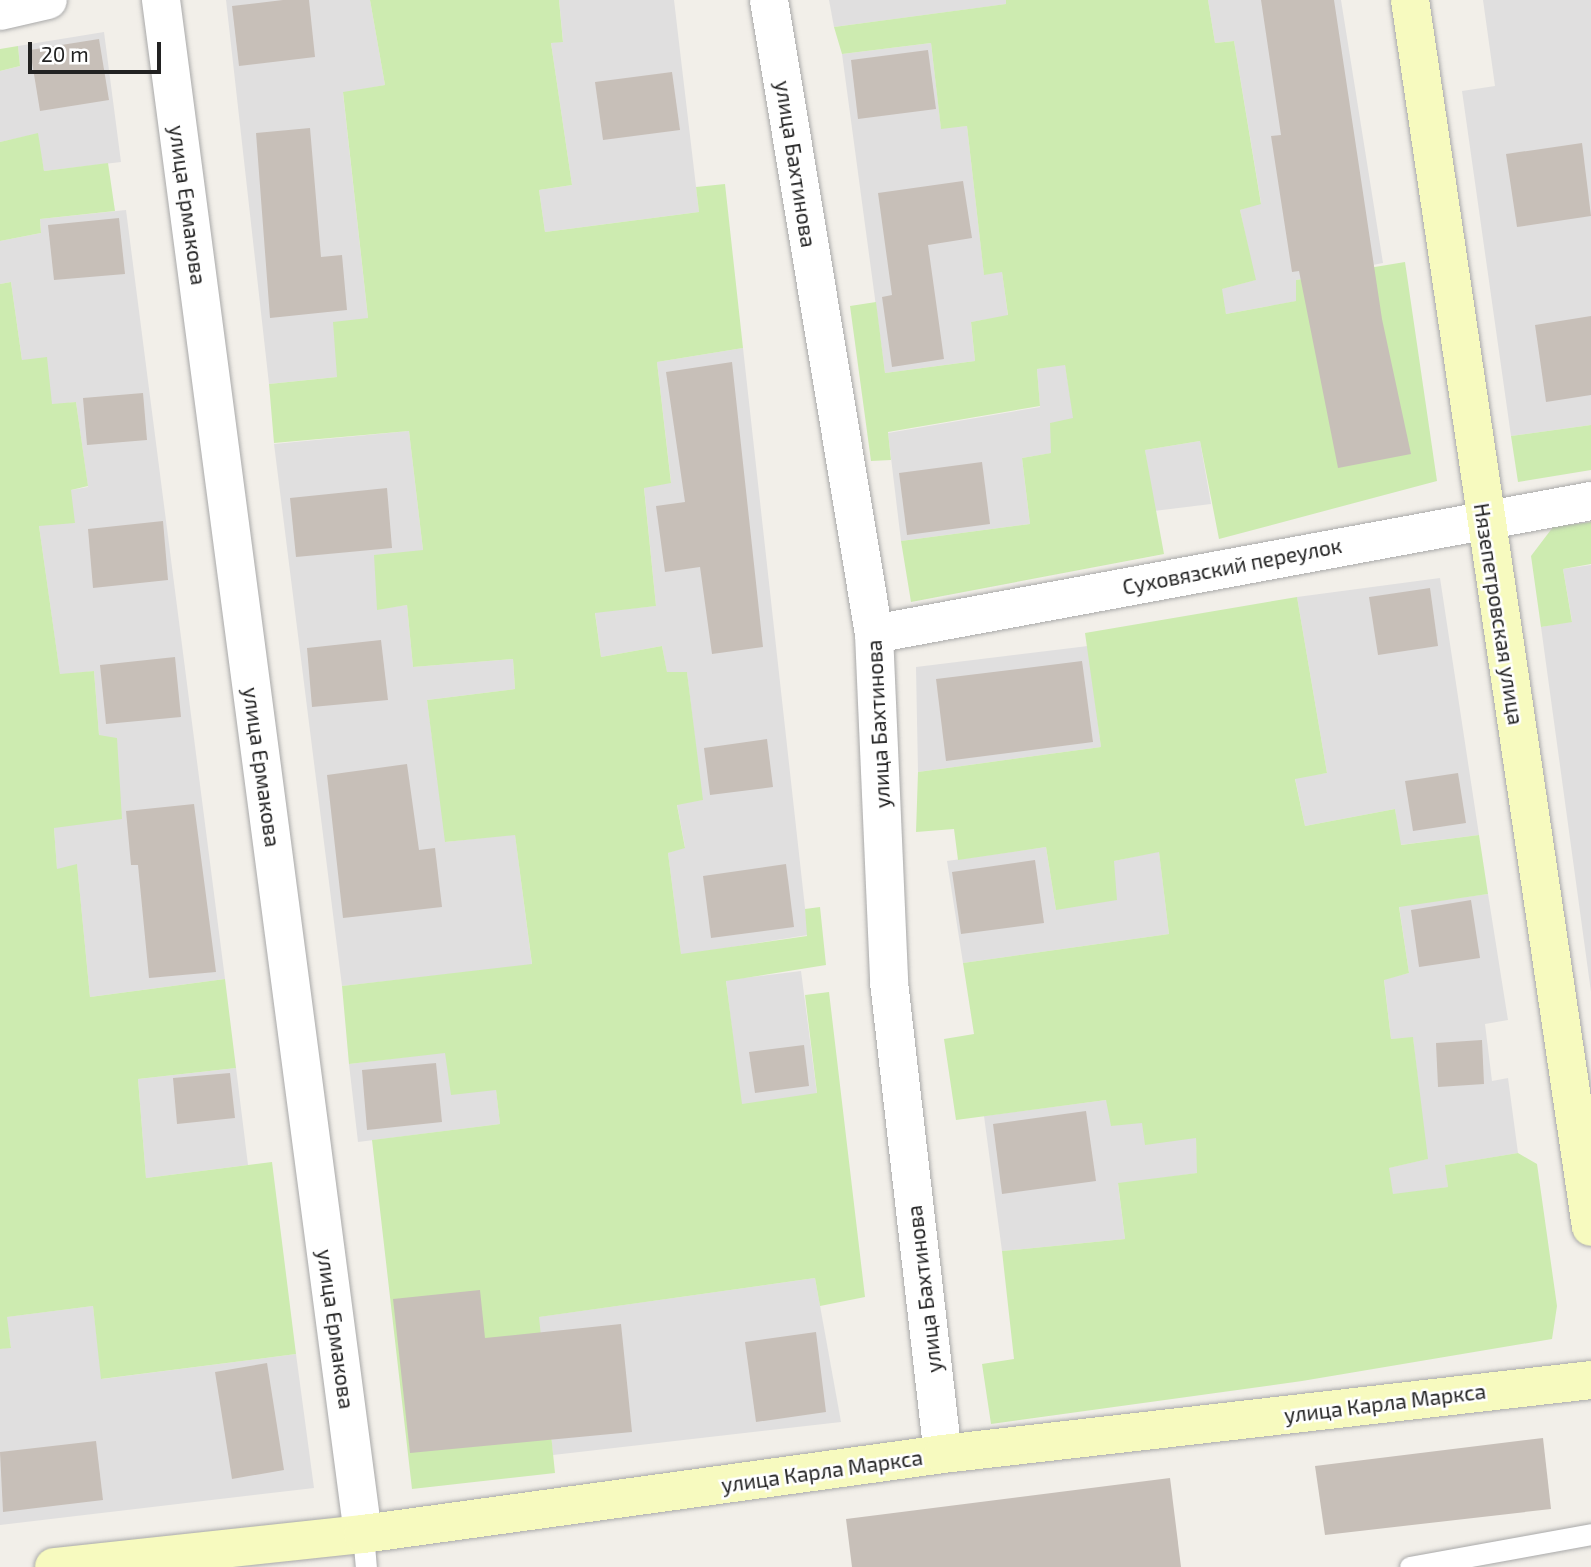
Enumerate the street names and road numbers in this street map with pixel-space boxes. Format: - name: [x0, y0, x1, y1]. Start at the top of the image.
- street label: улица Бахтинова: [770, 79, 822, 249]
- street label: улица Ермакова: [164, 124, 212, 286]
- street label: Нязепетровская улица: [1469, 501, 1529, 727]
- street label: Суховязский переулок: [1120, 532, 1344, 600]
- street label: улица Бахтинова: [861, 639, 895, 809]
- street label: улица Ермакова: [238, 686, 286, 848]
- street label: улица Бахтинова: [901, 1204, 947, 1374]
- street label: улица Ермакова: [312, 1248, 360, 1410]
- street label: улица Карла Маркса: [1283, 1378, 1487, 1428]
- street label: улица Карла Маркса: [720, 1444, 924, 1498]

